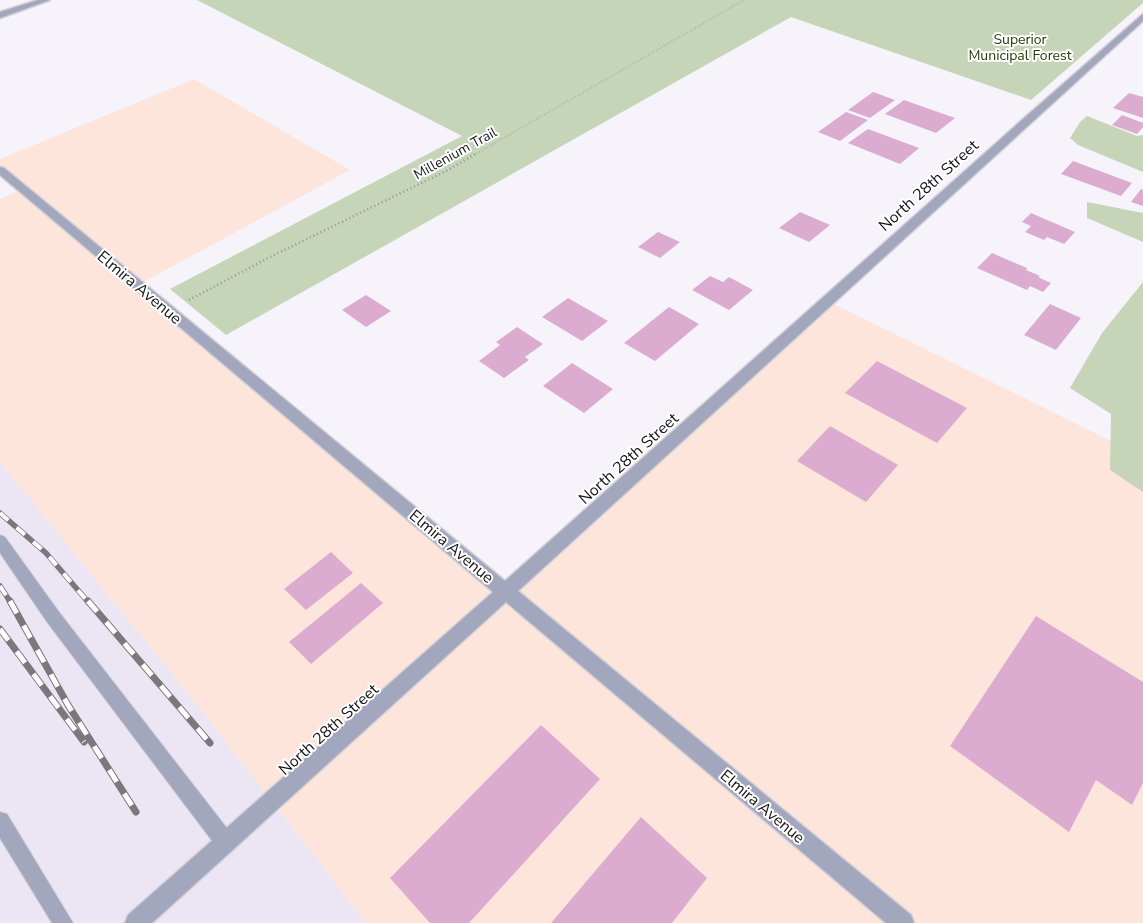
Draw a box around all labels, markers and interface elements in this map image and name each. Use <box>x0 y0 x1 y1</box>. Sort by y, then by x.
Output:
park label: Superior Municipal Forest <box>968 30 1072 65</box>
street label: Millenium Trail <box>410 122 501 184</box>
street label: North 28th Street <box>874 135 984 237</box>
street label: Elmira Avenue <box>92 246 186 330</box>
street label: North 28th Street <box>574 408 684 510</box>
street label: Elmira Avenue <box>404 505 498 589</box>
street label: North 28th Street <box>274 679 384 781</box>
street label: Elmira Avenue <box>715 765 809 849</box>

